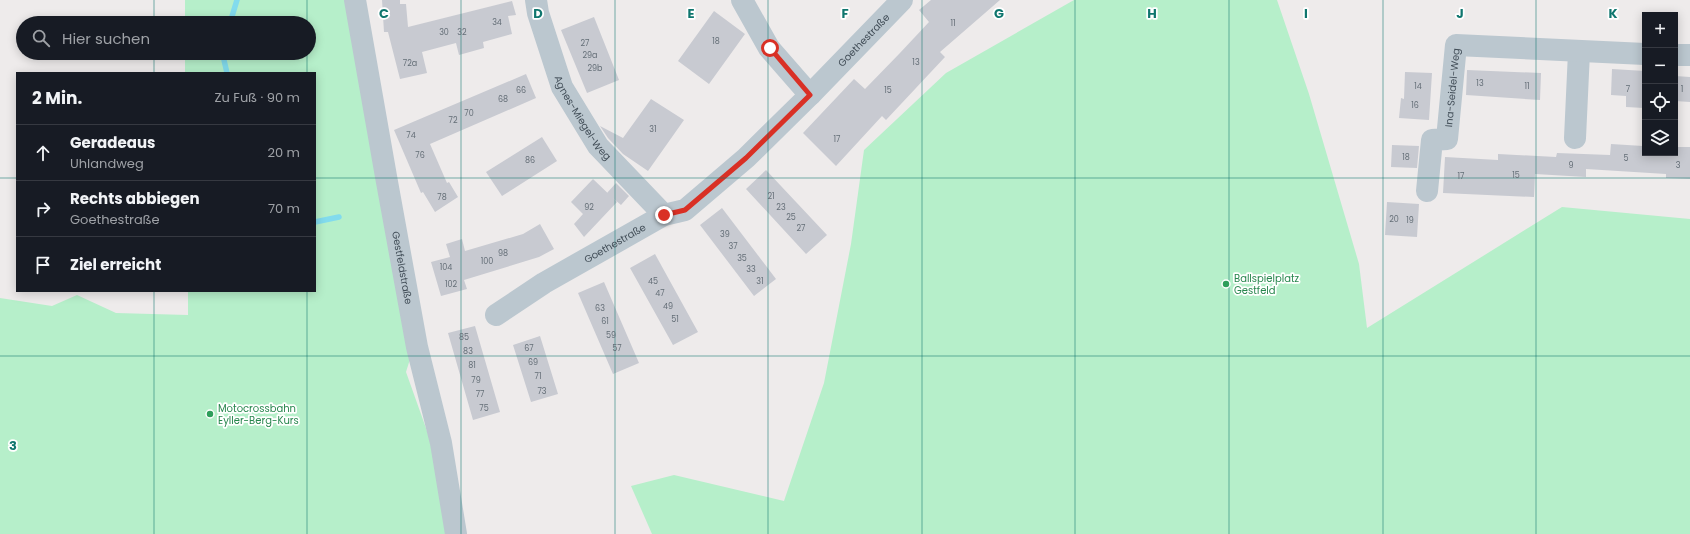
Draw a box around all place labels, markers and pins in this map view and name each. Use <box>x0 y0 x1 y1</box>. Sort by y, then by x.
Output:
place label: Ballspielplatz Gestfeld <box>1234 271 1300 298</box>
marker: Ballspielplatz Gestfeld <box>1221 279 1231 289</box>
place label: Motocrossbahn Eyller-Berg-Kurs <box>218 401 299 428</box>
marker: Motocrossbahn Eyller-Berg-Kurs <box>205 409 215 419</box>

